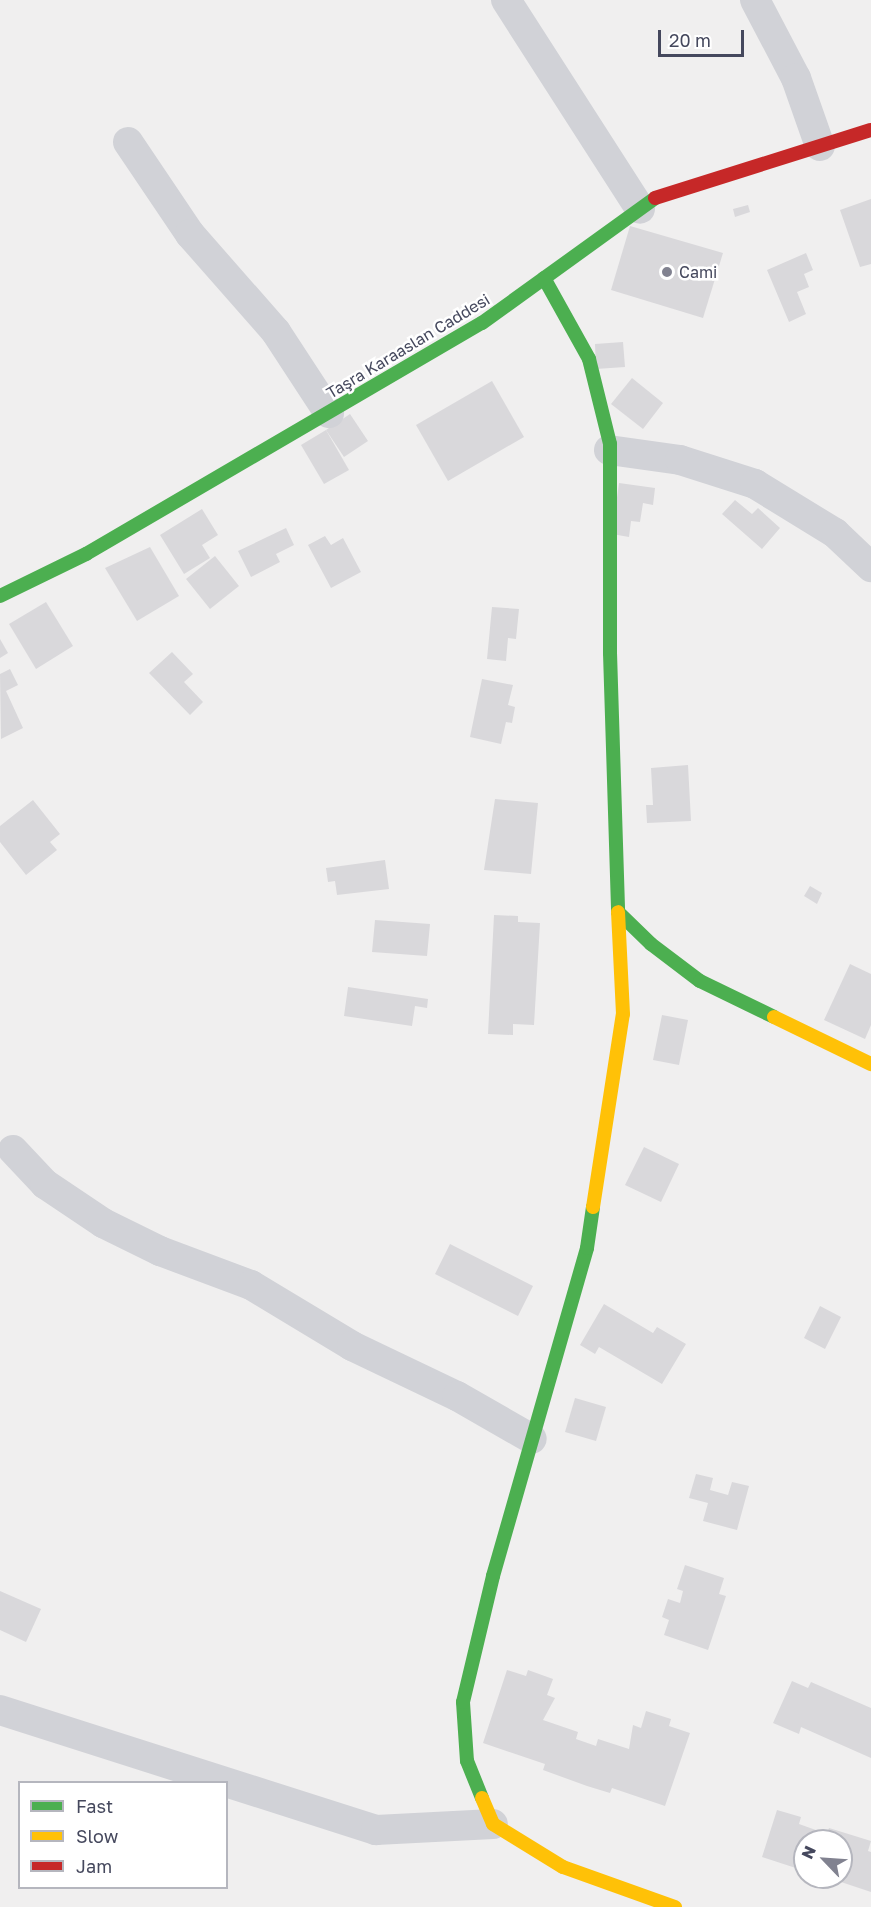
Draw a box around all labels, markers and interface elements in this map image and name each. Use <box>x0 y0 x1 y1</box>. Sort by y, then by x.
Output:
scale bar <box>661 18 746 56</box>
text: 20 m <box>669 29 711 51</box>
place label: Cami <box>679 262 717 282</box>
marker: Cami <box>660 265 674 279</box>
street label: Taşra Karaaslan Caddesi <box>323 290 493 402</box>
legend <box>18 1781 228 1889</box>
text: Fast <box>76 1795 113 1817</box>
text: Slow <box>76 1825 118 1847</box>
north arrow <box>793 1829 853 1889</box>
text: N <box>797 1843 820 1862</box>
text: Jam <box>76 1855 112 1877</box>

